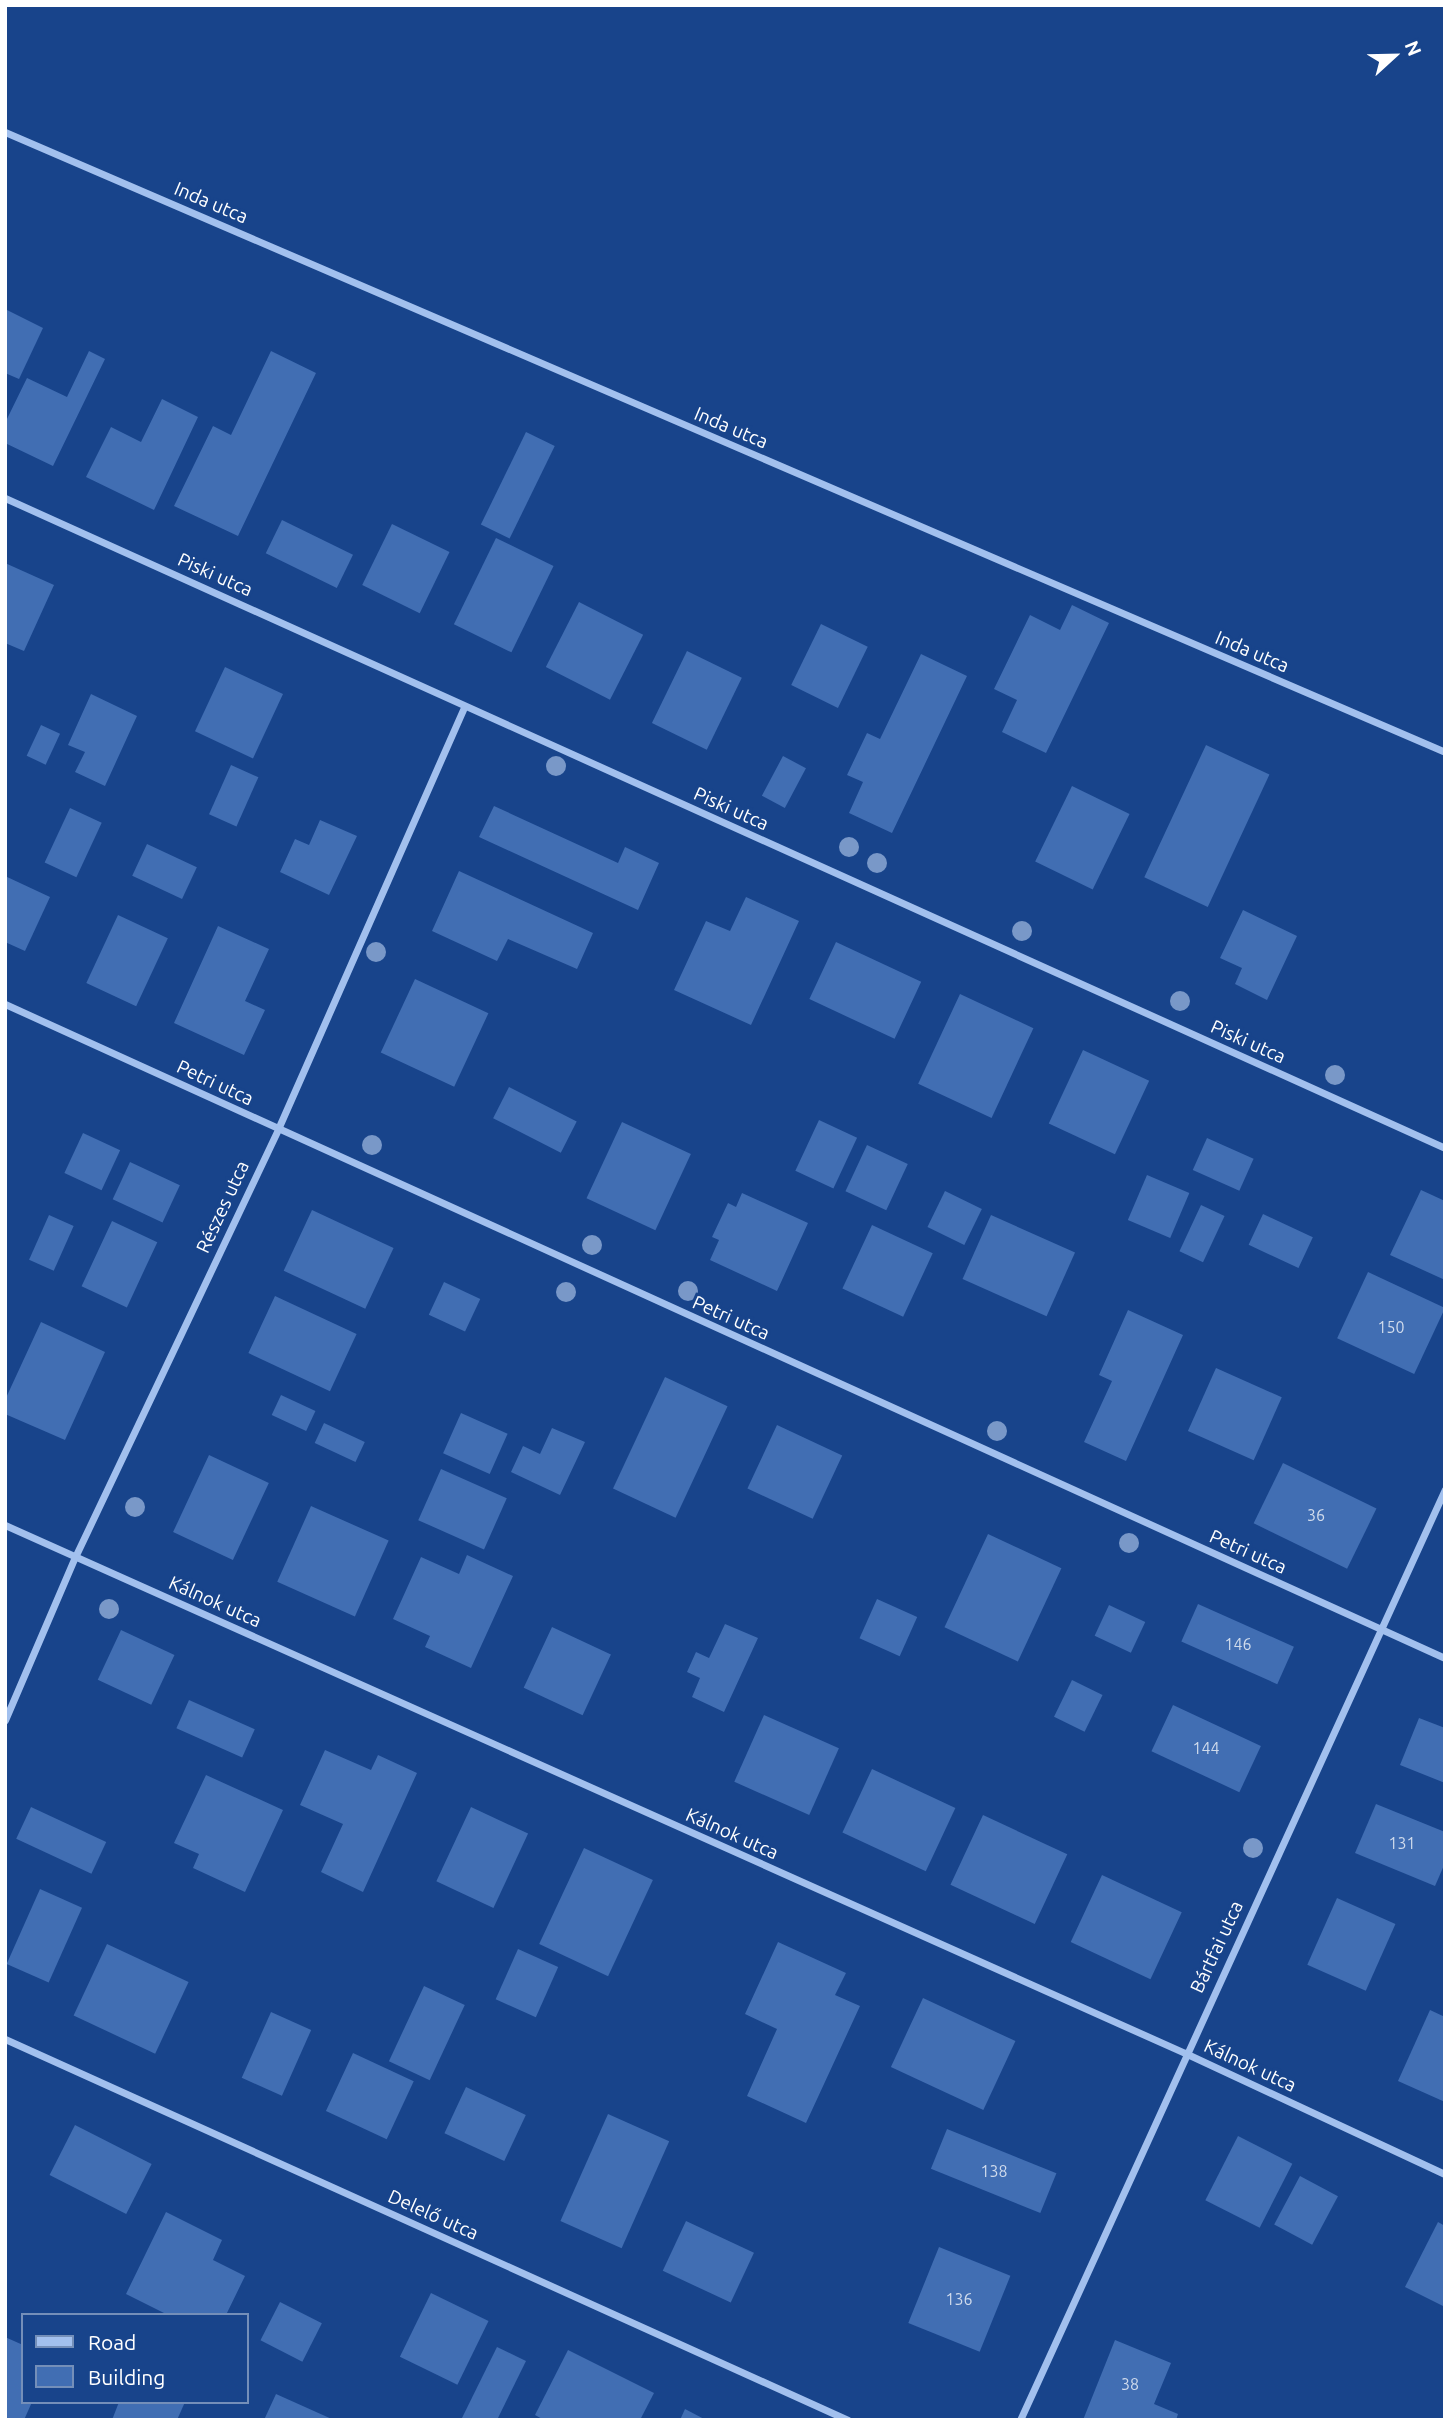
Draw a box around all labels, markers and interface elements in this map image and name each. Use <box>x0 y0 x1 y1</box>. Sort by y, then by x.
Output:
north arrow <box>1359 21 1429 91</box>
text: N <box>1401 37 1426 59</box>
street label: Inda utca <box>171 177 251 229</box>
street label: Inda utca <box>691 402 771 454</box>
street label: Piski utca <box>174 548 256 602</box>
street label: Inda utca <box>1212 626 1292 678</box>
street label: Piski utca <box>690 782 772 836</box>
street label: Piski utca <box>1207 1015 1289 1069</box>
street label: Petri utca <box>173 1055 257 1111</box>
street label: Részes utca <box>192 1157 254 1257</box>
street label: Petri utca <box>689 1291 773 1345</box>
house number: 150 <box>1377 1317 1405 1337</box>
house number: 36 <box>1307 1505 1325 1525</box>
street label: Petri utca <box>1206 1525 1290 1579</box>
street label: Kálnok utca <box>165 1571 265 1633</box>
house number: 146 <box>1224 1634 1252 1654</box>
house number: 144 <box>1192 1738 1220 1758</box>
street label: Kálnok utca <box>682 1803 782 1865</box>
house number: 131 <box>1388 1833 1416 1853</box>
street label: Bártfai utca <box>1186 1897 1248 1997</box>
street label: Kálnok utca <box>1200 2035 1300 2097</box>
house number: 138 <box>980 2161 1008 2181</box>
street label: Delelő utca <box>384 2185 482 2245</box>
house number: 136 <box>945 2289 973 2309</box>
legend <box>21 2313 248 2404</box>
text: Road <box>88 2330 136 2354</box>
text: Building <box>88 2365 165 2389</box>
house number: 38 <box>1121 2374 1139 2394</box>

